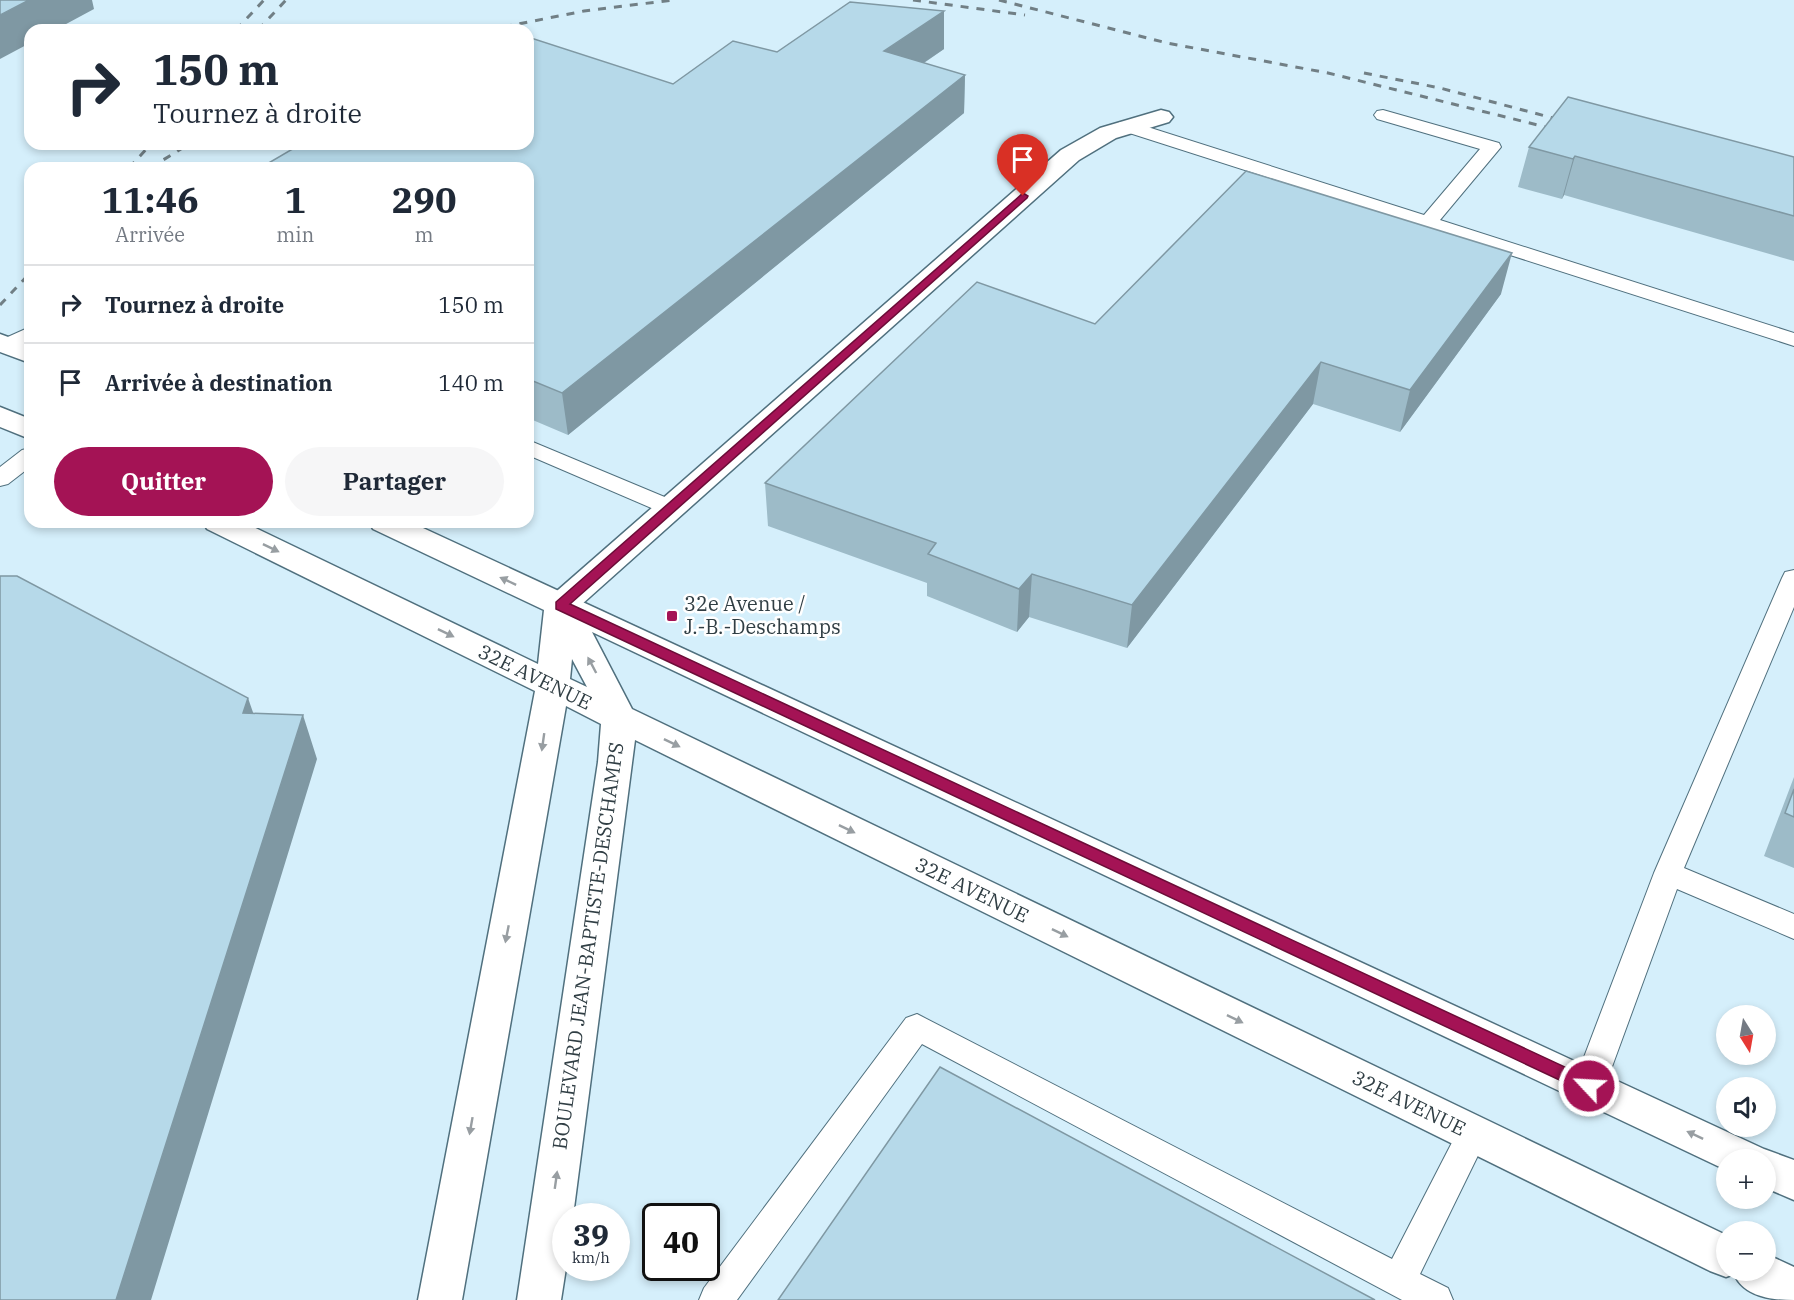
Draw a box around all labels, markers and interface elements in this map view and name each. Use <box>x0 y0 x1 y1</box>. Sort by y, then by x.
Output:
text: 150 m <box>153 42 279 97</box>
icon: right <box>54 48 132 126</box>
text: Tournez à droite <box>153 95 362 130</box>
pin <box>997 134 1048 196</box>
icon: arrive <box>1006 143 1039 176</box>
text: 11:46 <box>101 176 199 223</box>
text: 1 <box>284 176 306 223</box>
text: 290 <box>392 176 457 223</box>
text: Arrivée <box>115 221 185 248</box>
text: min <box>276 221 314 248</box>
text: m <box>415 221 434 248</box>
icon: right <box>54 288 87 321</box>
text: Tournez à droite <box>105 290 284 319</box>
text: 150 m <box>438 290 504 319</box>
icon: arrive <box>54 366 87 399</box>
text: Arrivée à destination <box>105 368 333 397</box>
text: 140 m <box>438 368 504 397</box>
button: Quitter <box>54 447 273 516</box>
button: Partager <box>285 447 504 516</box>
one-way arrow <box>262 543 279 552</box>
one-way arrow <box>499 576 516 585</box>
place label: 32e Avenue / J.-B.-Deschamps <box>684 590 841 640</box>
marker: 32e Avenue / J.-B.-Deschamps <box>665 609 679 623</box>
one-way arrow <box>437 629 454 638</box>
street label: 32E AVENUE <box>474 637 597 716</box>
one-way arrow <box>587 657 597 674</box>
one-way arrow <box>538 733 547 752</box>
one-way arrow <box>663 738 680 748</box>
street label: BOULEVARD JEAN-BAPTISTE-DESCHAMPS <box>546 741 629 1151</box>
one-way arrow <box>838 824 855 833</box>
street label: 32E AVENUE <box>911 850 1034 929</box>
one-way arrow <box>502 925 511 944</box>
one-way arrow <box>1051 928 1068 938</box>
north arrow <box>1716 1005 1776 1065</box>
map controls <box>1716 1005 1776 1281</box>
one-way arrow <box>1226 1014 1243 1023</box>
position arrow <box>1557 1054 1621 1118</box>
street label: 32E AVENUE <box>1348 1063 1471 1142</box>
button: sound <box>1716 1077 1776 1137</box>
one-way arrow <box>466 1116 475 1135</box>
one-way arrow <box>1686 1130 1704 1140</box>
button: + <box>1716 1149 1776 1209</box>
one-way arrow <box>551 1170 560 1189</box>
speed limit sign: 40 <box>642 1203 720 1281</box>
text: 39 <box>573 1215 609 1254</box>
button: − <box>1716 1221 1776 1281</box>
text: km/h <box>572 1248 610 1267</box>

